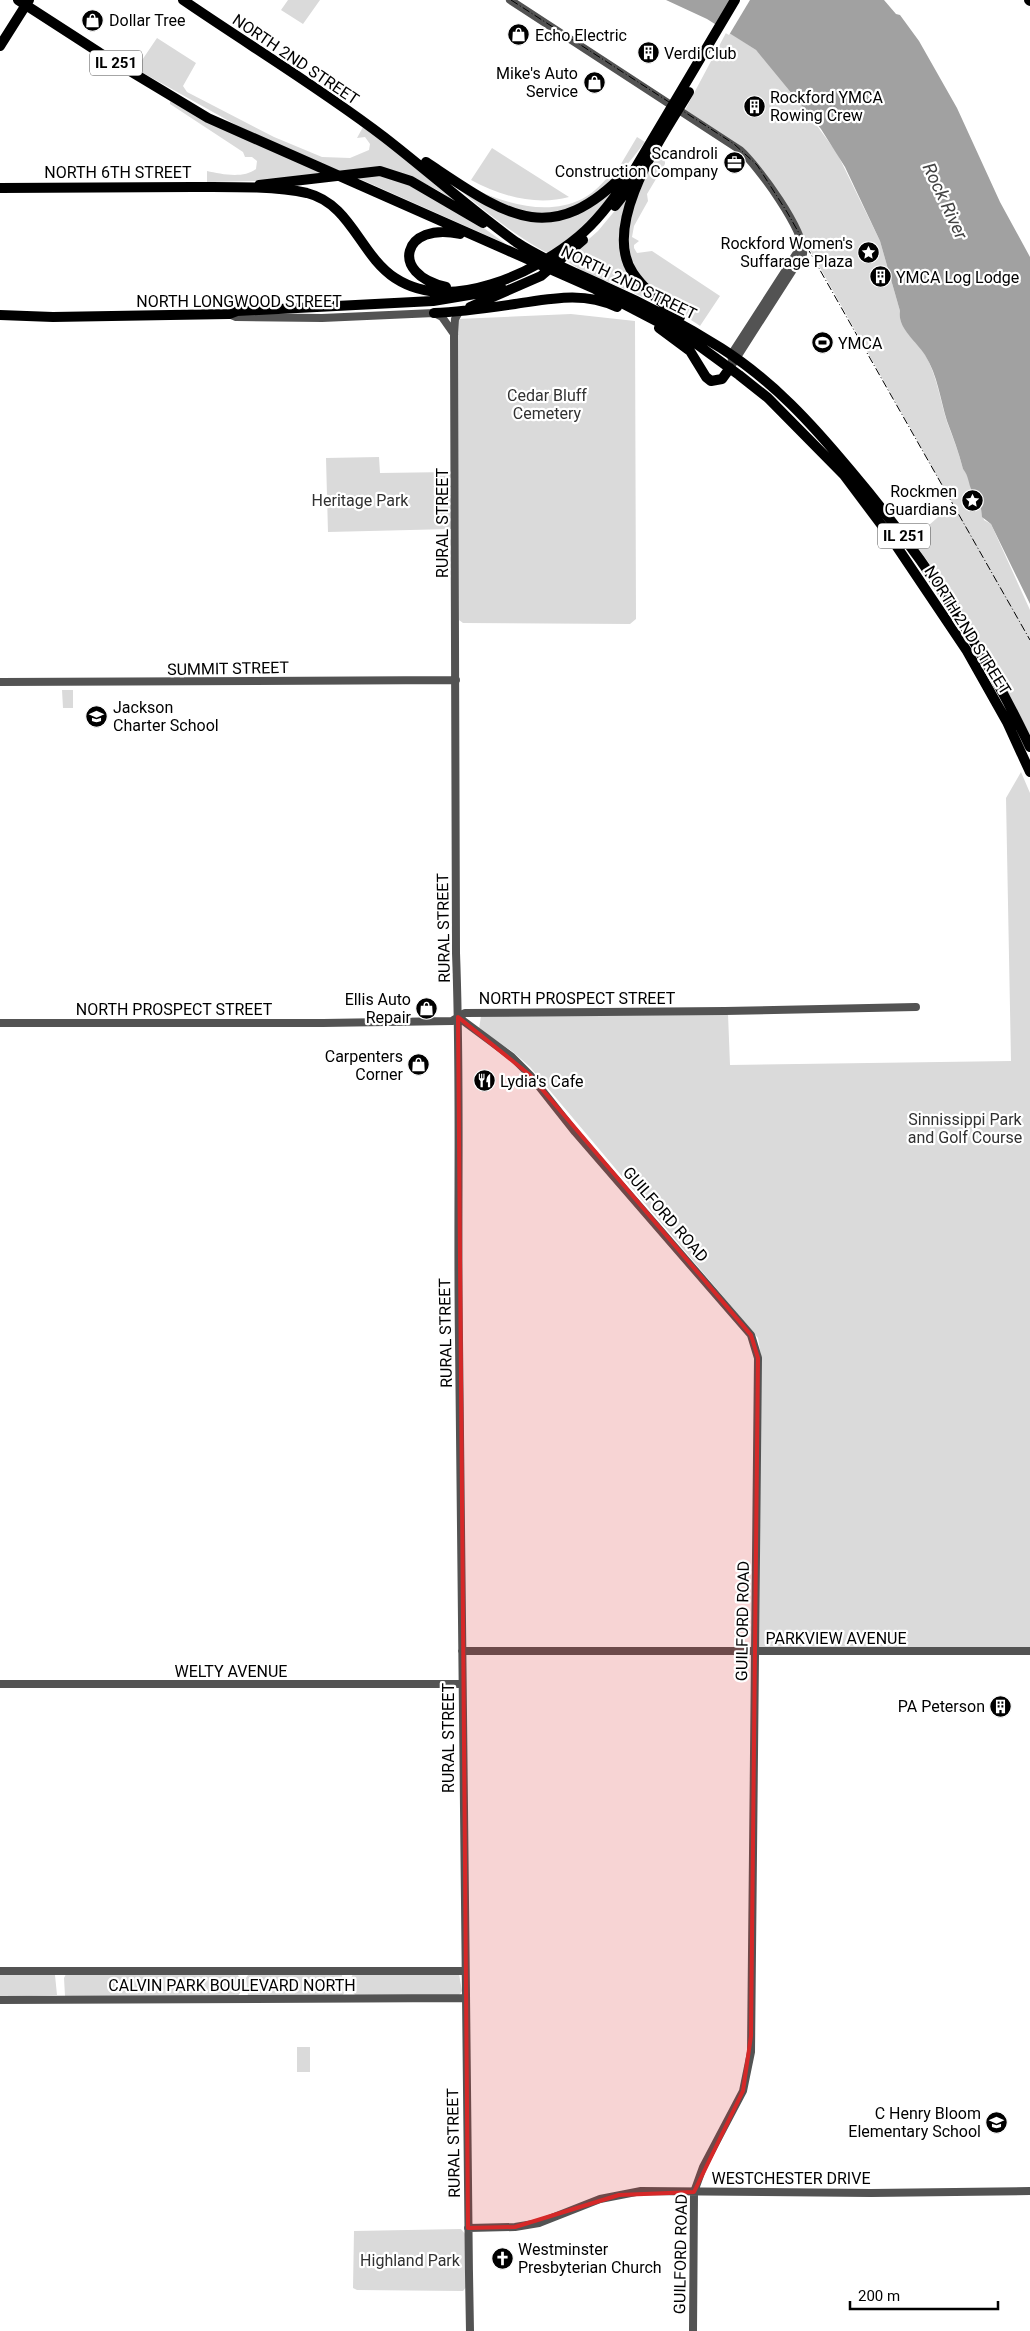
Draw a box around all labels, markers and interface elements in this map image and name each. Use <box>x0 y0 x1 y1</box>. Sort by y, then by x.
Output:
shop icon: Dollar Tree <box>81 8 105 32</box>
street label: NORTH 2ND STREET <box>229 10 363 109</box>
place label: Dollar Tree <box>109 11 185 30</box>
shop icon: Echo Electric <box>507 23 531 47</box>
place label: Echo Electric <box>535 26 627 45</box>
building icon: Verdi Club <box>636 41 660 65</box>
place label: Verdi Club <box>664 44 737 63</box>
road number: IL 251 <box>90 50 142 76</box>
place label: Mike's Auto Service <box>496 64 578 101</box>
shop icon: Mike's Auto Service <box>582 70 606 94</box>
place label: Rockford YMCA Rowing Crew <box>770 88 883 125</box>
building icon: Rockford YMCA Rowing Crew <box>742 94 766 118</box>
place label: Scandroli Construction Company <box>555 144 718 181</box>
office icon: Scandroli Construction Company <box>722 150 746 174</box>
water label: Rock River <box>919 159 973 243</box>
street label: NORTH 6TH STREET <box>44 163 192 182</box>
place label: Rockford Women's Suffarage Plaza <box>721 234 853 271</box>
place icon: Rockford Women's Suffarage Plaza <box>857 240 881 264</box>
street label: NORTH 2ND STREET <box>558 241 700 324</box>
building icon: YMCA Log Lodge <box>868 265 892 289</box>
place label: YMCA Log Lodge <box>896 268 1019 287</box>
street label: NORTH LONGWOOD STREET <box>136 292 342 311</box>
sports icon: YMCA <box>810 331 834 355</box>
place label: YMCA <box>838 334 883 353</box>
park label: Cedar Bluff Cemetery <box>507 386 587 423</box>
street label: RURAL STREET <box>433 468 452 578</box>
place label: Rockmen Guardians <box>885 482 957 519</box>
place icon: Rockmen Guardians <box>961 488 985 512</box>
park label: Heritage Park <box>312 491 409 510</box>
road number: IL 251 <box>878 524 930 548</box>
street label: NORTH 2ND STREET <box>920 562 1015 699</box>
street label: SUMMIT STREET <box>167 658 290 679</box>
place label: Jackson Charter School <box>113 698 219 735</box>
school or university icon: Jackson Charter School <box>85 704 109 728</box>
street label: RURAL STREET <box>433 872 454 983</box>
street label: NORTH PROSPECT STREET <box>479 989 676 1008</box>
place label: Ellis Auto Repair <box>345 990 412 1027</box>
shop icon: Ellis Auto Repair <box>415 996 439 1020</box>
street label: NORTH PROSPECT STREET <box>76 1000 273 1019</box>
place label: Carpenters Corner <box>325 1047 404 1084</box>
shop icon: Carpenters Corner <box>407 1053 431 1077</box>
restaurant icon: Lydia's Cafe <box>472 1069 496 1093</box>
place label: Lydia's Cafe <box>500 1072 584 1091</box>
park label: Sinnissippi Park and Golf Course <box>908 1110 1023 1147</box>
street label: GUILFORD ROAD <box>619 1163 712 1266</box>
street label: RURAL STREET <box>435 1277 456 1388</box>
street label: GUILFORD ROAD <box>732 1561 753 1681</box>
street label: PARKVIEW AVENUE <box>765 1629 907 1648</box>
street label: WELTY AVENUE <box>175 1662 287 1681</box>
street label: RURAL STREET <box>439 1683 458 1793</box>
building icon: PA Peterson <box>989 1694 1013 1718</box>
place label: PA Peterson <box>898 1697 985 1716</box>
street label: CALVIN PARK BOULEVARD NORTH <box>108 1976 356 1995</box>
street label: RURAL STREET <box>443 2087 464 2198</box>
place label: C Henry Bloom Elementary School <box>848 2104 981 2141</box>
school or university icon: C Henry Bloom Elementary School <box>985 2110 1009 2134</box>
street label: WESTCHESTER DRIVE <box>712 2169 871 2188</box>
street label: GUILFORD ROAD <box>670 2194 691 2314</box>
place label: Westminster Presbyterian Church <box>518 2240 662 2277</box>
church icon: Westminster Presbyterian Church <box>490 2246 514 2270</box>
park label: Highland Park <box>360 2251 461 2270</box>
scale bar <box>850 2278 998 2310</box>
text: 200 m <box>858 2287 900 2305</box>

